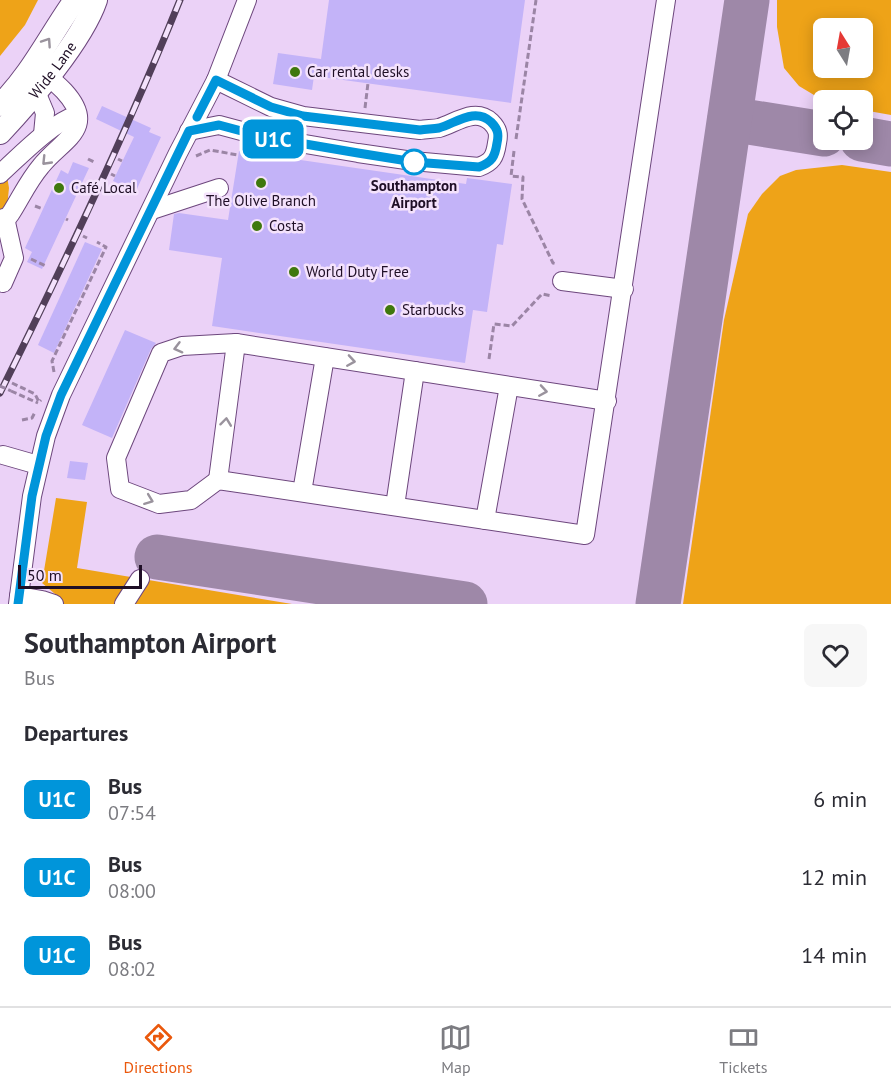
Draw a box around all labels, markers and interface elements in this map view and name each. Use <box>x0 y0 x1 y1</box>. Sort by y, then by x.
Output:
north arrow <box>813 18 873 78</box>
map controls <box>813 18 873 150</box>
street label: Wide Lane <box>25 38 80 103</box>
one-way arrow <box>40 38 51 49</box>
place label: Car rental desks <box>307 62 409 81</box>
marker: Car rental desks <box>288 65 302 79</box>
button: locate <box>813 90 873 150</box>
line badge: U1C <box>238 120 308 158</box>
text: U1C <box>255 126 291 153</box>
marker: Southampton Airport <box>401 149 427 175</box>
one-way arrow <box>42 154 53 164</box>
marker: The Olive Branch <box>254 176 268 190</box>
place label: Southampton Airport <box>371 176 457 212</box>
place label: Café Local <box>71 178 137 197</box>
marker: Café Local <box>52 181 66 195</box>
place label: The Olive Branch <box>206 191 316 210</box>
place label: Costa <box>269 216 304 235</box>
marker: Costa <box>250 219 264 233</box>
place label: World Duty Free <box>306 262 409 281</box>
marker: World Duty Free <box>287 265 301 279</box>
place label: Starbucks <box>402 300 464 319</box>
marker: Starbucks <box>383 303 397 317</box>
one-way arrow <box>173 341 184 353</box>
one-way arrow <box>346 355 355 367</box>
one-way arrow <box>539 385 548 397</box>
one-way arrow <box>219 417 232 427</box>
one-way arrow <box>144 493 154 506</box>
scale bar <box>18 562 142 590</box>
text: 50 m <box>27 565 62 585</box>
text: Southampton Airport <box>24 624 276 661</box>
button: heart <box>804 624 867 687</box>
text: Bus <box>24 665 55 691</box>
text: Departures <box>24 719 128 747</box>
text: Bus <box>108 772 142 800</box>
text: 6 min <box>813 785 867 813</box>
text: U1C <box>39 786 75 813</box>
text: 07:54 <box>108 800 156 826</box>
text: Bus <box>108 850 142 878</box>
text: 12 min <box>801 863 867 891</box>
text: U1C <box>39 864 75 891</box>
text: 08:00 <box>108 878 156 904</box>
text: Bus <box>108 928 142 956</box>
text: 14 min <box>801 941 867 969</box>
text: U1C <box>39 942 75 969</box>
text: 08:02 <box>108 956 156 982</box>
tab: Directions <box>123 1021 193 1077</box>
tab: Map <box>439 1021 472 1077</box>
tab: Tickets <box>719 1021 768 1077</box>

